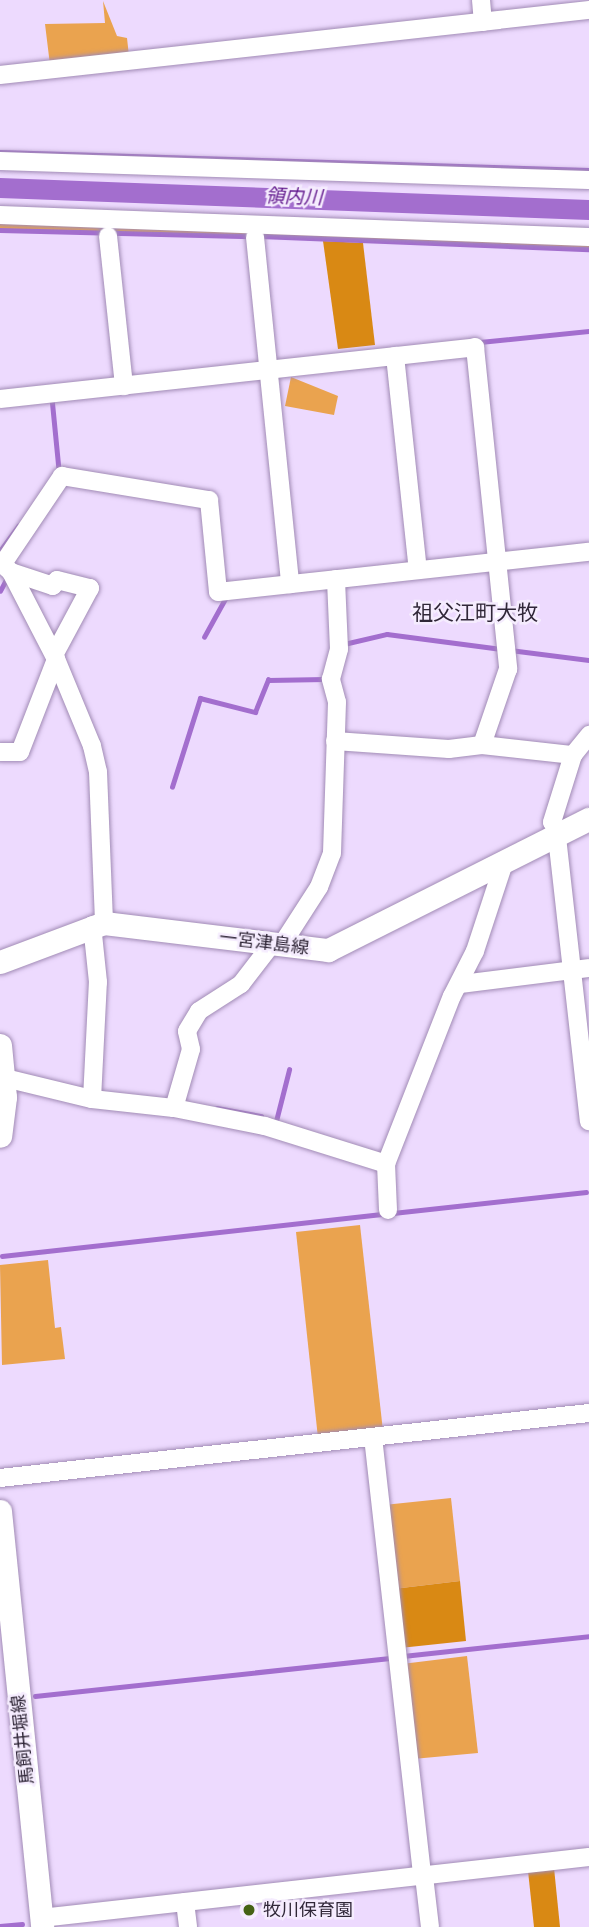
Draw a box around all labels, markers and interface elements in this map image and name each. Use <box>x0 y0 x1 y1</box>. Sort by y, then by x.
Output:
water label: 領内川 <box>265 186 323 210</box>
district label: 祖父江町大牧 <box>412 600 538 626</box>
street label: 一宮津島線 <box>218 927 310 959</box>
street label: 馬飼井堀線 <box>8 1694 38 1786</box>
place label: 牧川保育園 <box>263 1899 353 1921</box>
marker: 牧川保育園 <box>241 1902 257 1918</box>

